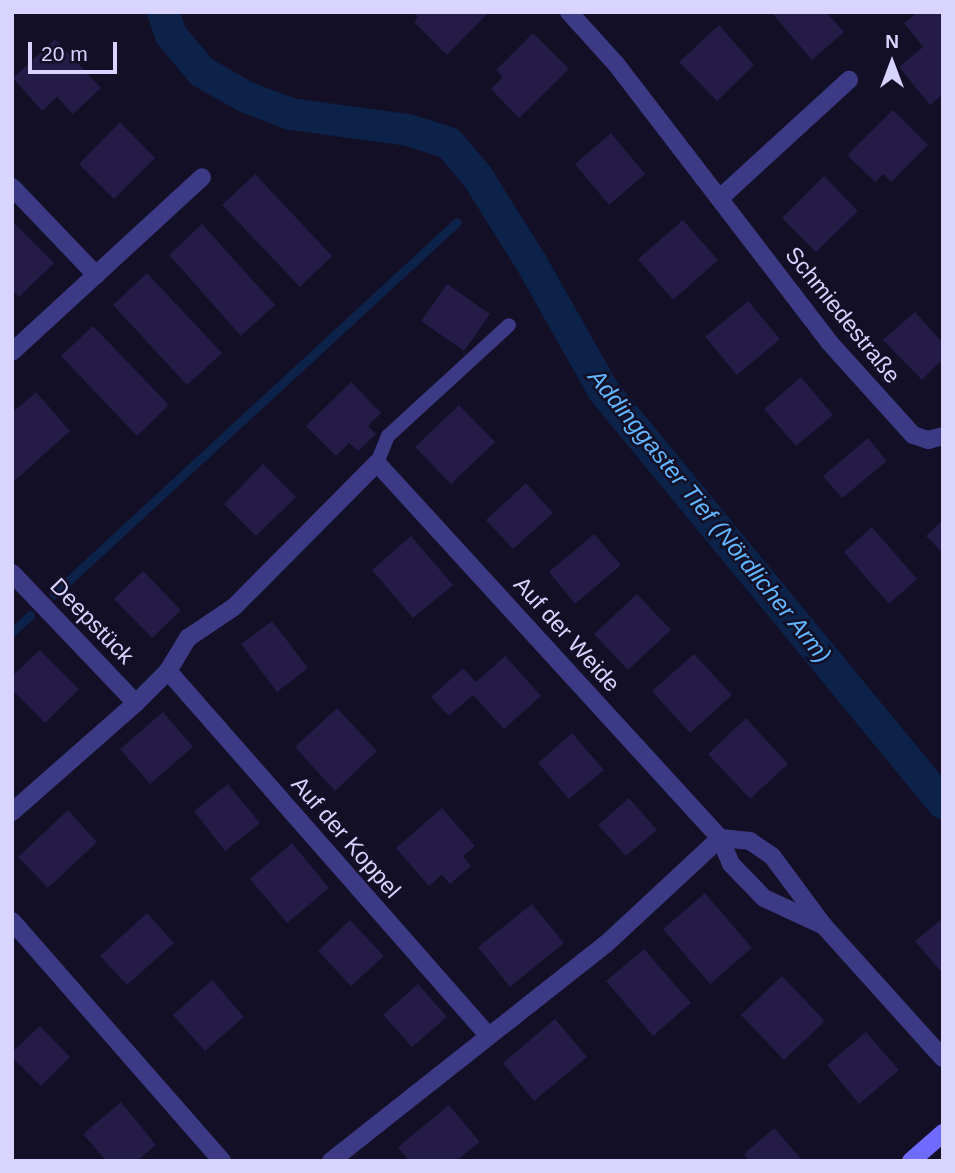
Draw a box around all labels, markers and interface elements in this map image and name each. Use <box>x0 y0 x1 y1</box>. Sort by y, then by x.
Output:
scale bar <box>32 28 121 72</box>
north arrow <box>857 28 927 98</box>
text: N <box>885 31 899 52</box>
text: 20 m <box>41 42 88 65</box>
street label: Schmiedestraße <box>780 241 906 389</box>
water label: Addinggaster Tief (Nördlicher Arm) <box>582 363 838 669</box>
street label: Auf der Weide <box>508 571 626 697</box>
street label: Deepstück <box>44 572 140 670</box>
street label: Auf der Koppel <box>286 771 406 903</box>

